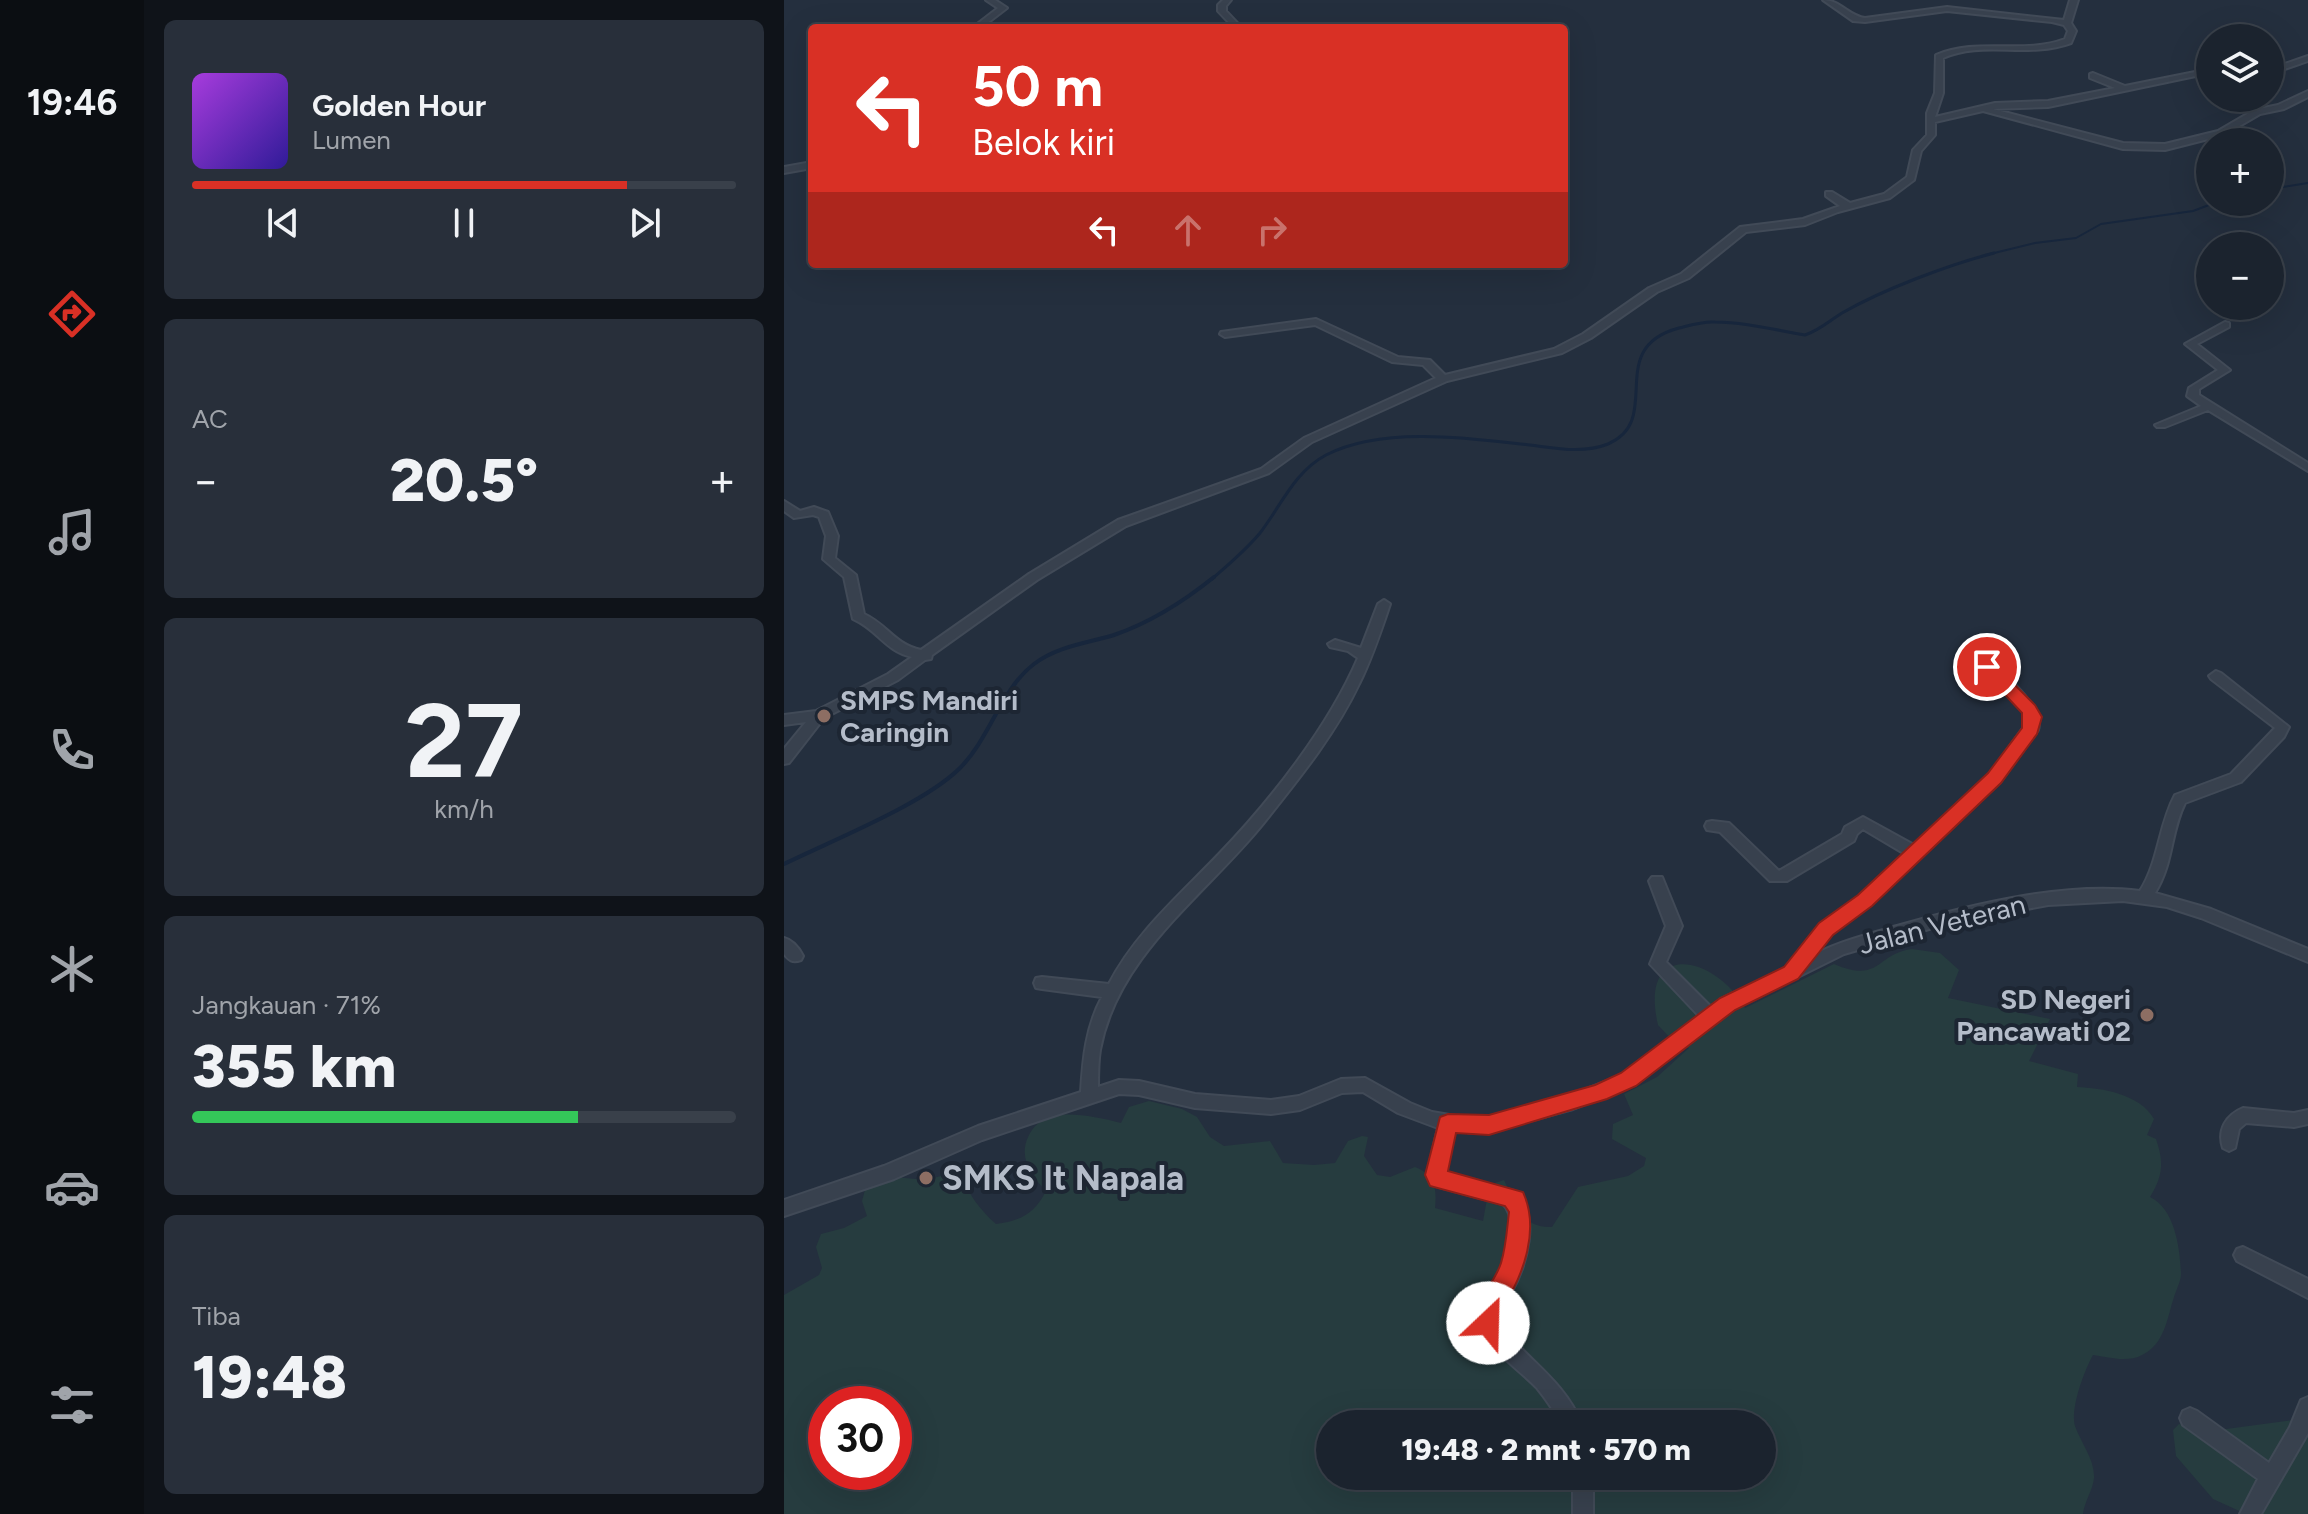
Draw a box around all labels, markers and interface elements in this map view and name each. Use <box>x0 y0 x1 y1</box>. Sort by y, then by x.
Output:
map controls <box>2196 24 2284 320</box>
button: layers <box>2196 24 2284 112</box>
text: 50 m <box>972 53 1103 120</box>
icon: left <box>840 56 944 160</box>
text: 19:46 <box>27 81 117 124</box>
text: Golden Hour <box>312 87 486 124</box>
text: Belok kiri <box>972 121 1115 164</box>
text: Lumen <box>312 124 391 156</box>
button: + <box>2196 128 2284 216</box>
icon: previous <box>261 201 305 245</box>
icon: pause <box>442 201 486 245</box>
icon: next <box>623 201 667 245</box>
icon: left <box>1082 208 1126 252</box>
icon: ahead <box>1166 208 1210 252</box>
icon: right <box>1250 208 1294 252</box>
button: − <box>2196 232 2284 320</box>
icon: directions <box>44 286 100 342</box>
text: AC <box>192 403 228 435</box>
text: 20.5° <box>390 444 538 516</box>
text: − <box>192 454 219 507</box>
text: + <box>709 454 736 507</box>
icon: music <box>44 504 100 560</box>
pin <box>1953 633 2021 701</box>
icon: arrive <box>1965 645 2009 689</box>
text: 27 <box>405 678 523 803</box>
place label: SMPS Mandiri Caringin <box>840 683 1018 749</box>
marker: SMPS Mandiri Caringin <box>815 707 833 725</box>
icon: phone <box>44 722 100 778</box>
text: km/h <box>434 793 494 825</box>
street label: Jalan Veteran <box>1855 887 2029 961</box>
icon: climate <box>44 941 100 997</box>
place label: SD Negeri Pancawati 02 <box>1956 982 2131 1048</box>
text: Jangkauan · 71% <box>192 989 381 1021</box>
marker: SD Negeri Pancawati 02 <box>2138 1006 2156 1024</box>
text: 355 km <box>192 1030 396 1102</box>
place label: SMKS It Napala <box>942 1158 1184 1199</box>
icon: car <box>44 1159 100 1215</box>
marker: SMKS It Napala <box>917 1169 935 1187</box>
position arrow <box>1446 1281 1530 1365</box>
text: Tiba <box>192 1300 241 1332</box>
text: 19:48 <box>192 1341 347 1413</box>
icon: filters <box>44 1377 100 1433</box>
speed limit sign: 30 <box>808 1386 912 1490</box>
text: 19:48 · 2 mnt · 570 m <box>1401 1431 1691 1468</box>

